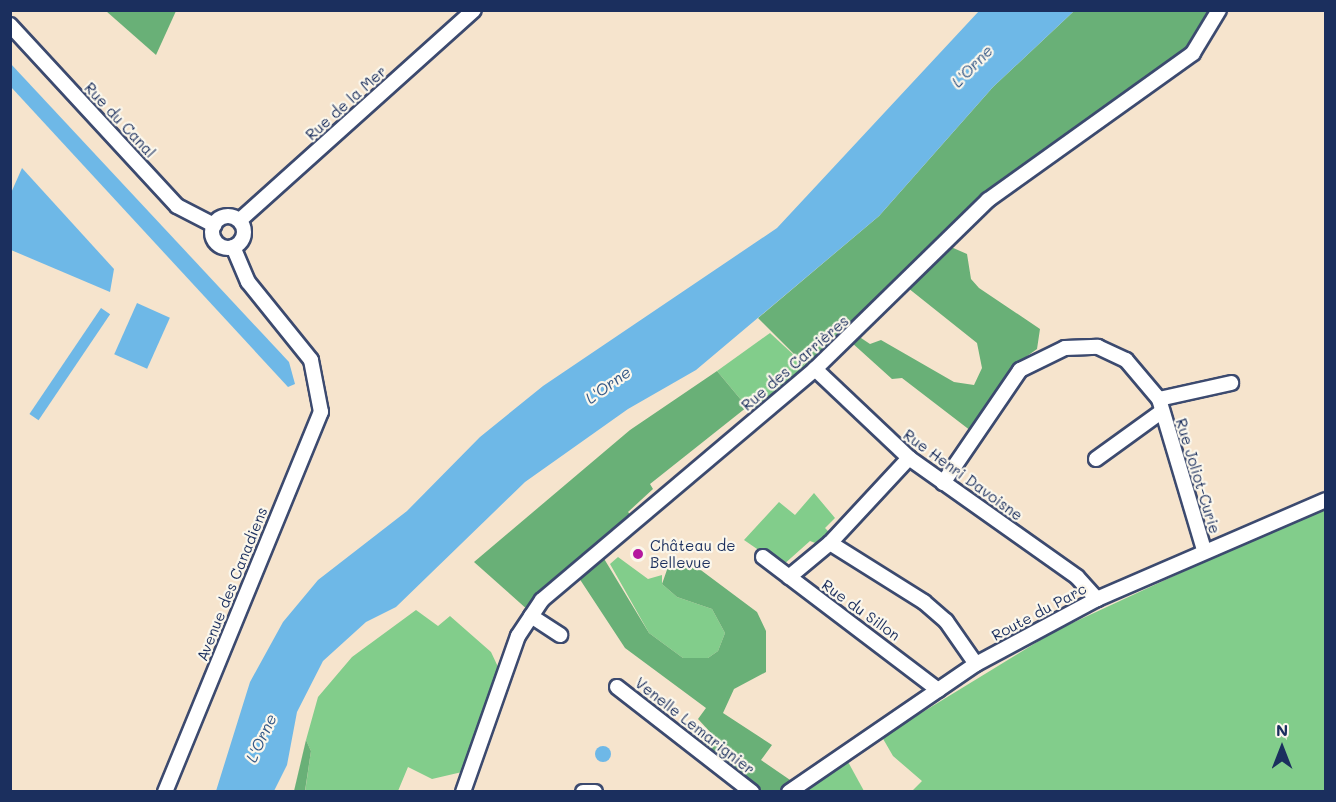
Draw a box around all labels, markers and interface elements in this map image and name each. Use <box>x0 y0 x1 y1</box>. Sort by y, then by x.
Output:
water label: L'Orne <box>947 41 997 91</box>
street label: Rue de la Mer <box>302 62 390 144</box>
street label: Rue du Canal <box>81 79 159 161</box>
street label: Rue des Carrières <box>738 312 852 414</box>
water label: L'Orne <box>582 362 634 408</box>
street label: Rue Joliot-Curie <box>1172 416 1224 536</box>
street label: Rue Henri Davoisne <box>900 426 1026 524</box>
street label: Avenue des Canadiens <box>193 504 271 664</box>
place label: Château de Bellevue <box>650 536 736 571</box>
marker: Château de Bellevue <box>631 547 645 561</box>
street label: Rue du Sillon <box>818 576 904 644</box>
street label: Route du Parc <box>989 579 1089 645</box>
street label: Venelle Lemarignier <box>631 674 759 778</box>
water label: L'Orne <box>241 711 281 765</box>
north arrow <box>1252 718 1312 778</box>
text: N <box>1276 719 1288 740</box>

